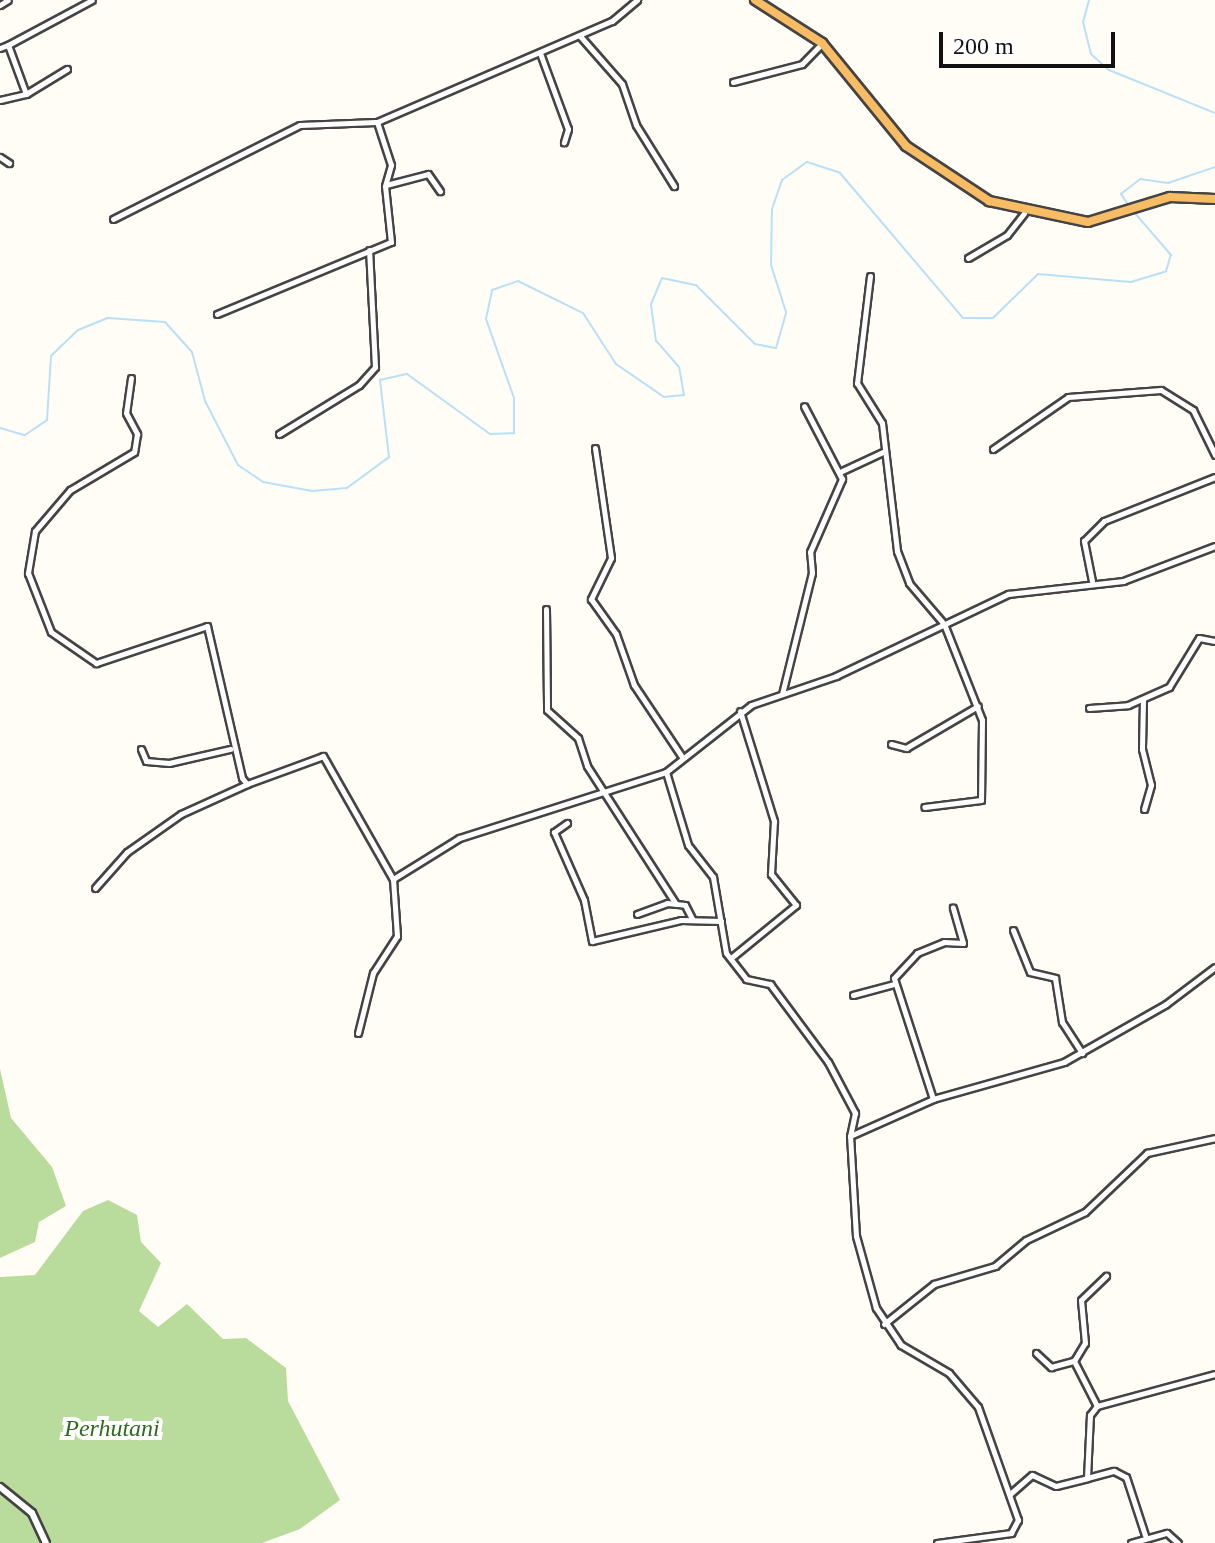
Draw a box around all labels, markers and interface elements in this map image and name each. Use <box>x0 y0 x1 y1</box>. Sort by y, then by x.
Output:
scale bar <box>943 16 1119 66</box>
text: 200 m <box>953 33 1014 59</box>
park label: Perhutani <box>64 1415 160 1443</box>

